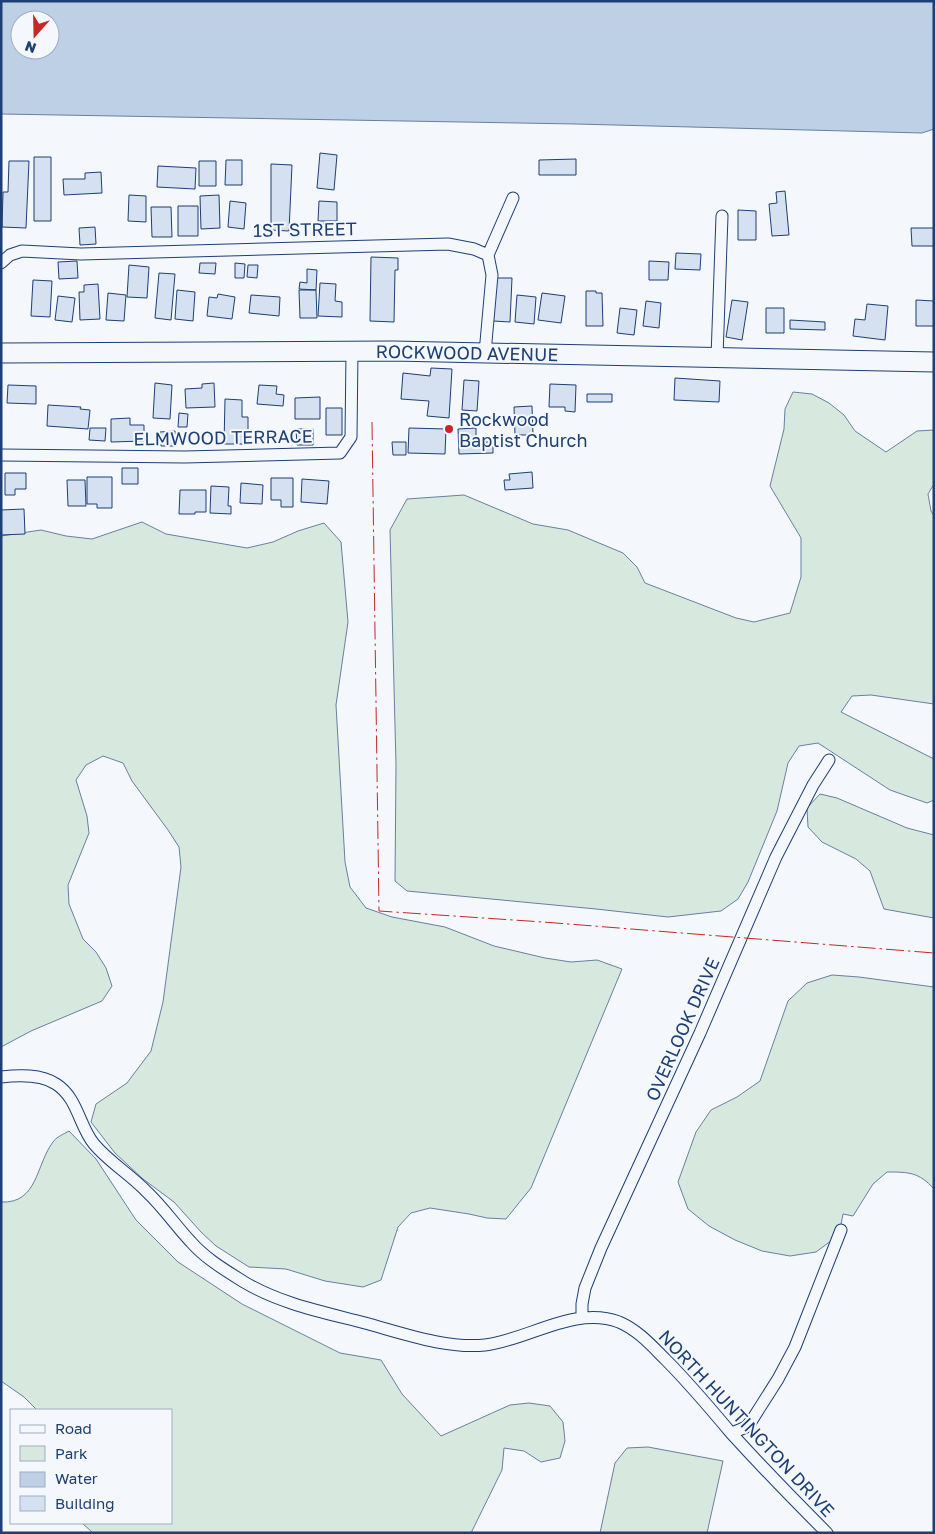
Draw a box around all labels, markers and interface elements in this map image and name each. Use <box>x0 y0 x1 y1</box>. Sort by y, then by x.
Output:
north arrow <box>10 10 60 60</box>
text: N <box>22 38 38 57</box>
street label: 1ST STREET <box>253 217 357 241</box>
street label: ROCKWOOD AVENUE <box>376 340 558 365</box>
place label: Rockwood Baptist Church <box>459 408 587 451</box>
marker: Rockwood Baptist Church <box>443 423 455 435</box>
street label: ELMWOOD TERRACE <box>133 424 313 450</box>
street label: OVERLOOK DRIVE <box>640 954 724 1104</box>
street label: NORTH HUNTINGTON DRIVE <box>655 1325 839 1521</box>
legend <box>10 1409 172 1524</box>
text: Road <box>55 1419 92 1437</box>
text: Park <box>55 1444 88 1462</box>
text: Water <box>55 1469 98 1487</box>
text: Building <box>55 1494 115 1512</box>

